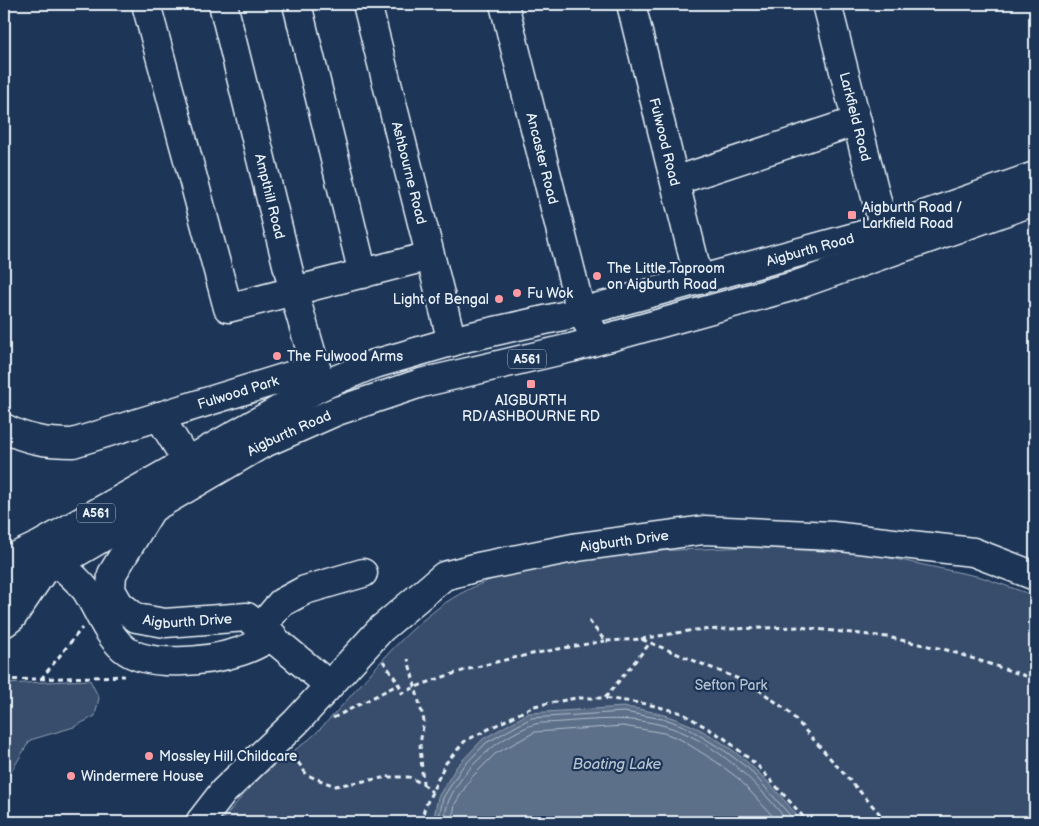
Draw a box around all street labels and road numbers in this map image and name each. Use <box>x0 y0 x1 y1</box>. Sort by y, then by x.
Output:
street label: Larkfield Road <box>836 70 875 163</box>
street label: Fulwood Road <box>646 96 684 188</box>
street label: Ancaster Road <box>523 111 562 206</box>
street label: Ashbourne Road <box>388 120 431 226</box>
street label: Ampthill Road <box>252 152 289 241</box>
street label: Aigburth Road <box>764 229 856 269</box>
road number: A561 <box>508 349 546 368</box>
street label: Fulwood Park <box>195 371 281 413</box>
street label: Aigburth Road <box>244 406 333 459</box>
road number: A561 <box>77 503 115 522</box>
street label: Aigburth Drive <box>579 526 670 555</box>
street label: Aigburth Drive <box>142 610 233 632</box>

